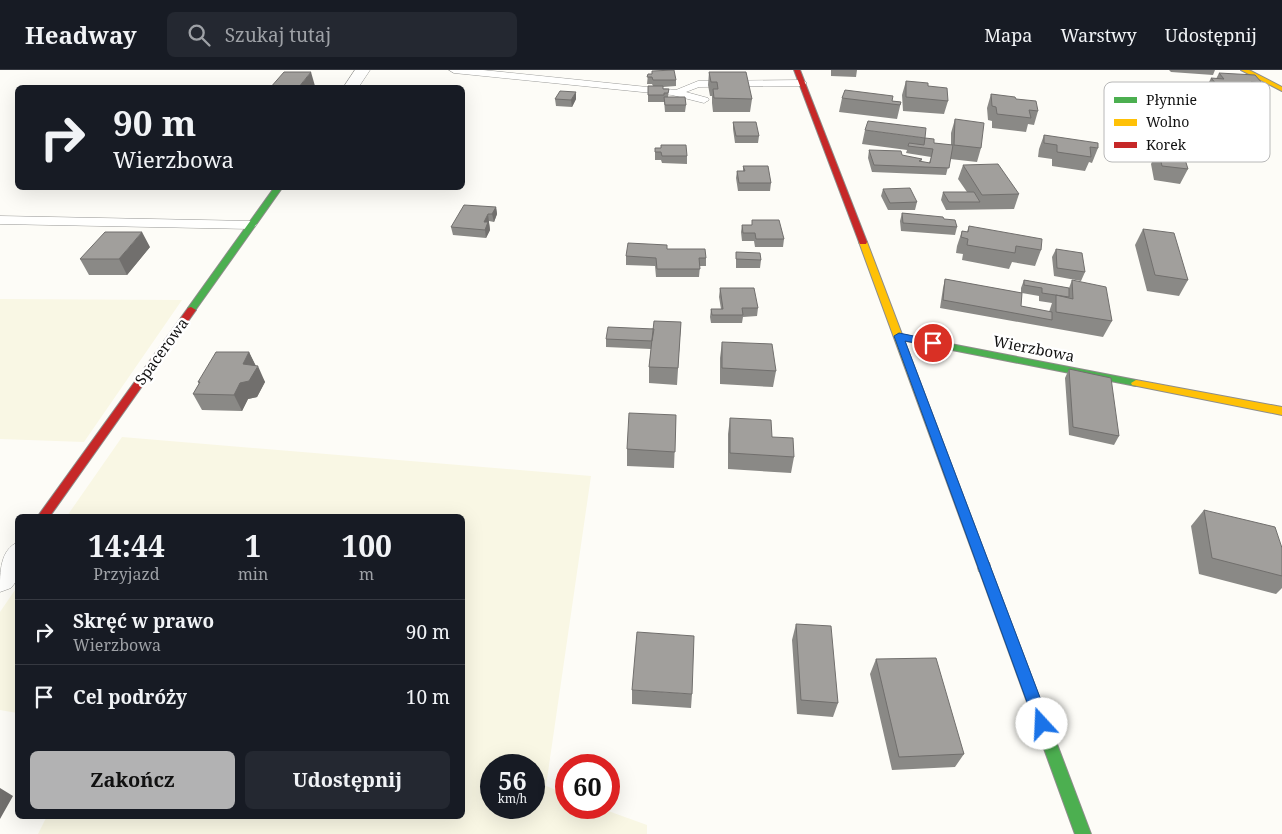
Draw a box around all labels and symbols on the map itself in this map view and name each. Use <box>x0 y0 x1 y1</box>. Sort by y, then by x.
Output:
legend <box>1104 82 1270 162</box>
text: Płynnie <box>1146 90 1197 109</box>
text: Wolno <box>1146 112 1189 131</box>
text: Korek <box>1146 135 1187 154</box>
street label: Spacerowa <box>130 313 192 389</box>
pin <box>912 322 954 364</box>
street label: Wierzbowa <box>992 330 1076 366</box>
position arrow <box>1015 697 1067 749</box>
speed limit sign: 60 <box>555 754 620 819</box>

